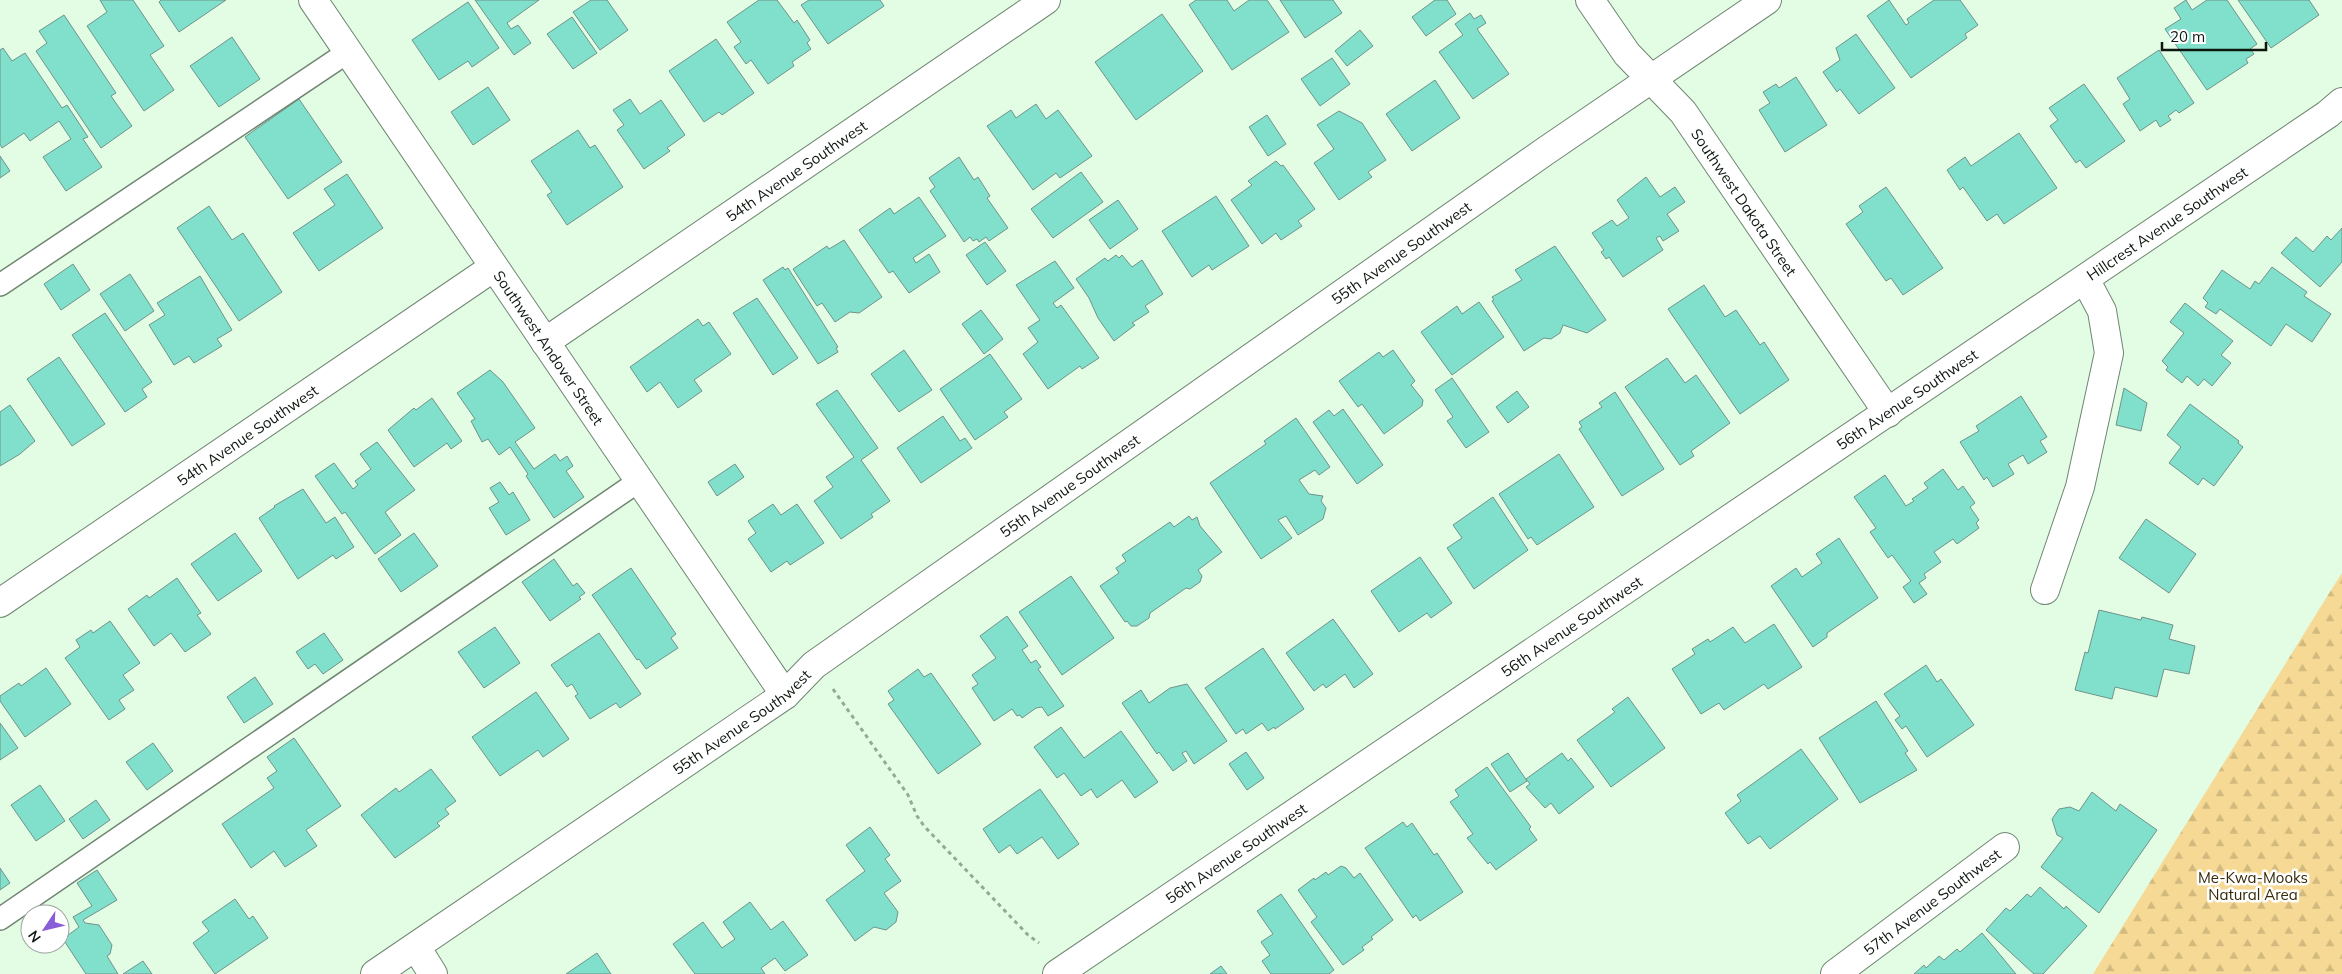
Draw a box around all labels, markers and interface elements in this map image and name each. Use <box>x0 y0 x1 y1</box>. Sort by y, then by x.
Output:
scale bar <box>2162 20 2266 52</box>
text: 20 m <box>2170 27 2205 46</box>
street label: 54th Avenue Southwest <box>722 116 870 225</box>
street label: Southwest Dakota Street <box>1687 125 1801 279</box>
street label: Hillcrest Avenue Southwest <box>2083 162 2251 284</box>
street label: 55th Avenue Southwest <box>1327 197 1475 308</box>
street label: Southwest Andover Street <box>490 267 608 428</box>
street label: 56th Avenue Southwest <box>1832 344 1981 454</box>
street label: 54th Avenue Southwest <box>173 380 321 490</box>
street label: 55th Avenue Southwest <box>996 430 1143 541</box>
street label: 56th Avenue Southwest <box>1497 571 1646 681</box>
street label: 55th Avenue Southwest <box>669 665 814 778</box>
street label: 56th Avenue Southwest <box>1162 798 1310 907</box>
street label: 57th Avenue Southwest <box>1860 844 2004 959</box>
park label: Me-Kwa-Mooks Natural Area <box>2198 868 2308 904</box>
north arrow <box>20 904 70 954</box>
text: N <box>24 927 45 946</box>

